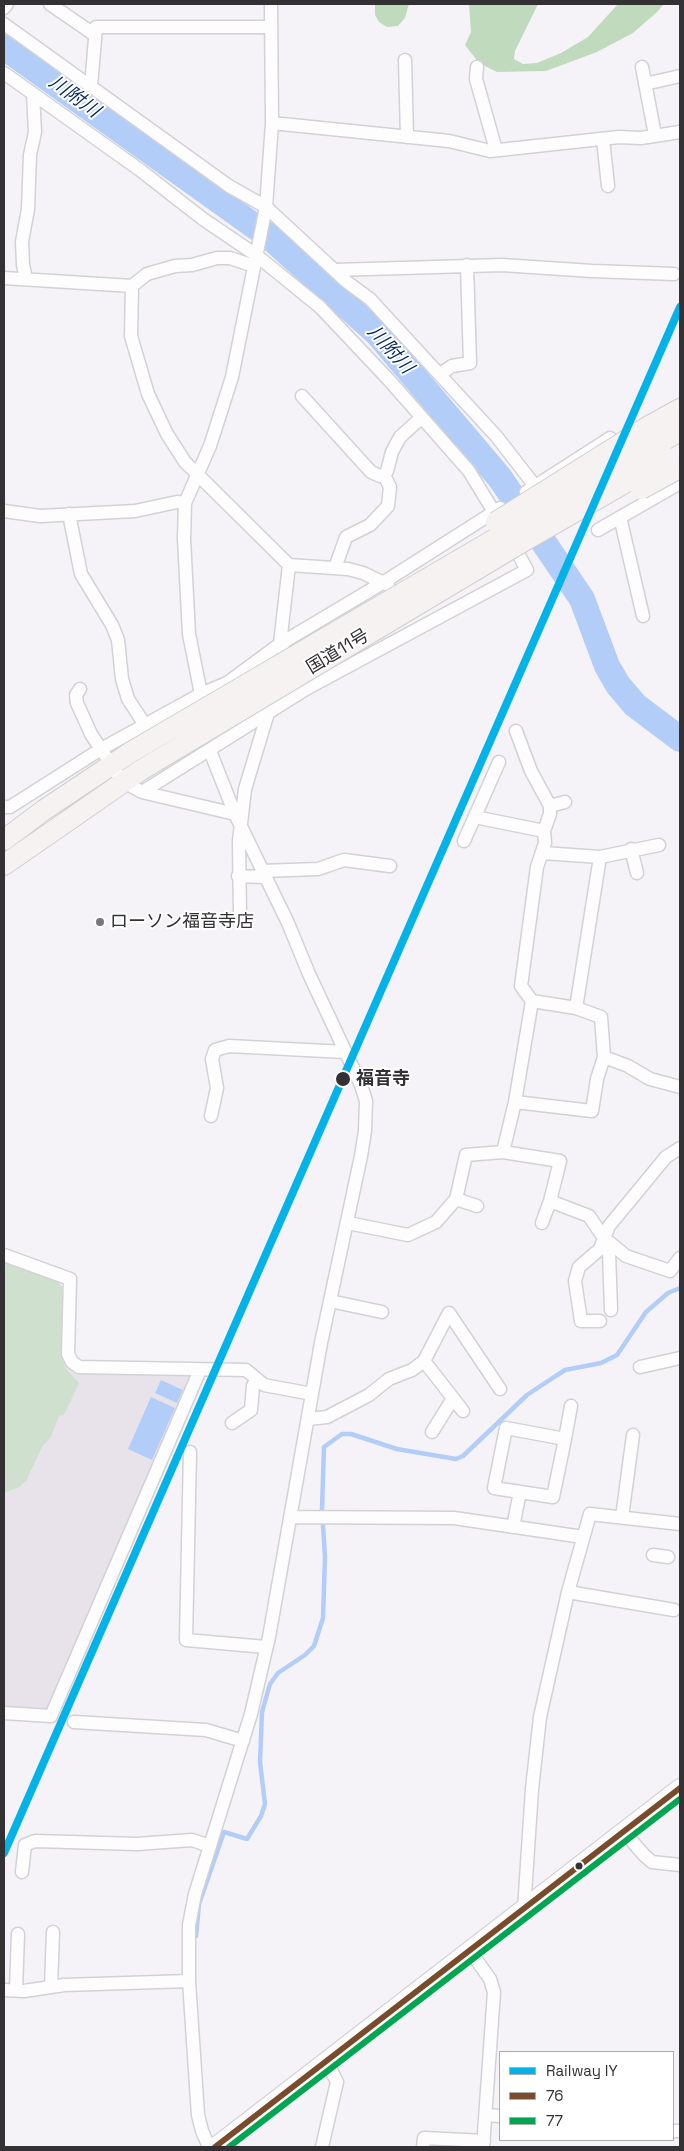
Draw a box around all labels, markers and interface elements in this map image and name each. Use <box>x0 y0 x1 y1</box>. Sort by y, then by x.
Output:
water label: 川附川 <box>44 71 104 123</box>
water label: 川附川 <box>362 321 418 379</box>
street label: 国道11号 <box>303 625 373 679</box>
place label: ローソン福音寺店 <box>110 911 254 933</box>
marker: ローソン福音寺店 <box>94 916 106 928</box>
place label: 福音寺 <box>356 1068 410 1090</box>
marker: 福音寺 <box>334 1070 352 1088</box>
unlabelled marker <box>574 1861 584 1871</box>
legend <box>499 2051 674 2141</box>
text: Railway IY <box>546 2061 618 2080</box>
text: 76 <box>546 2086 564 2105</box>
text: 77 <box>546 2111 563 2130</box>

